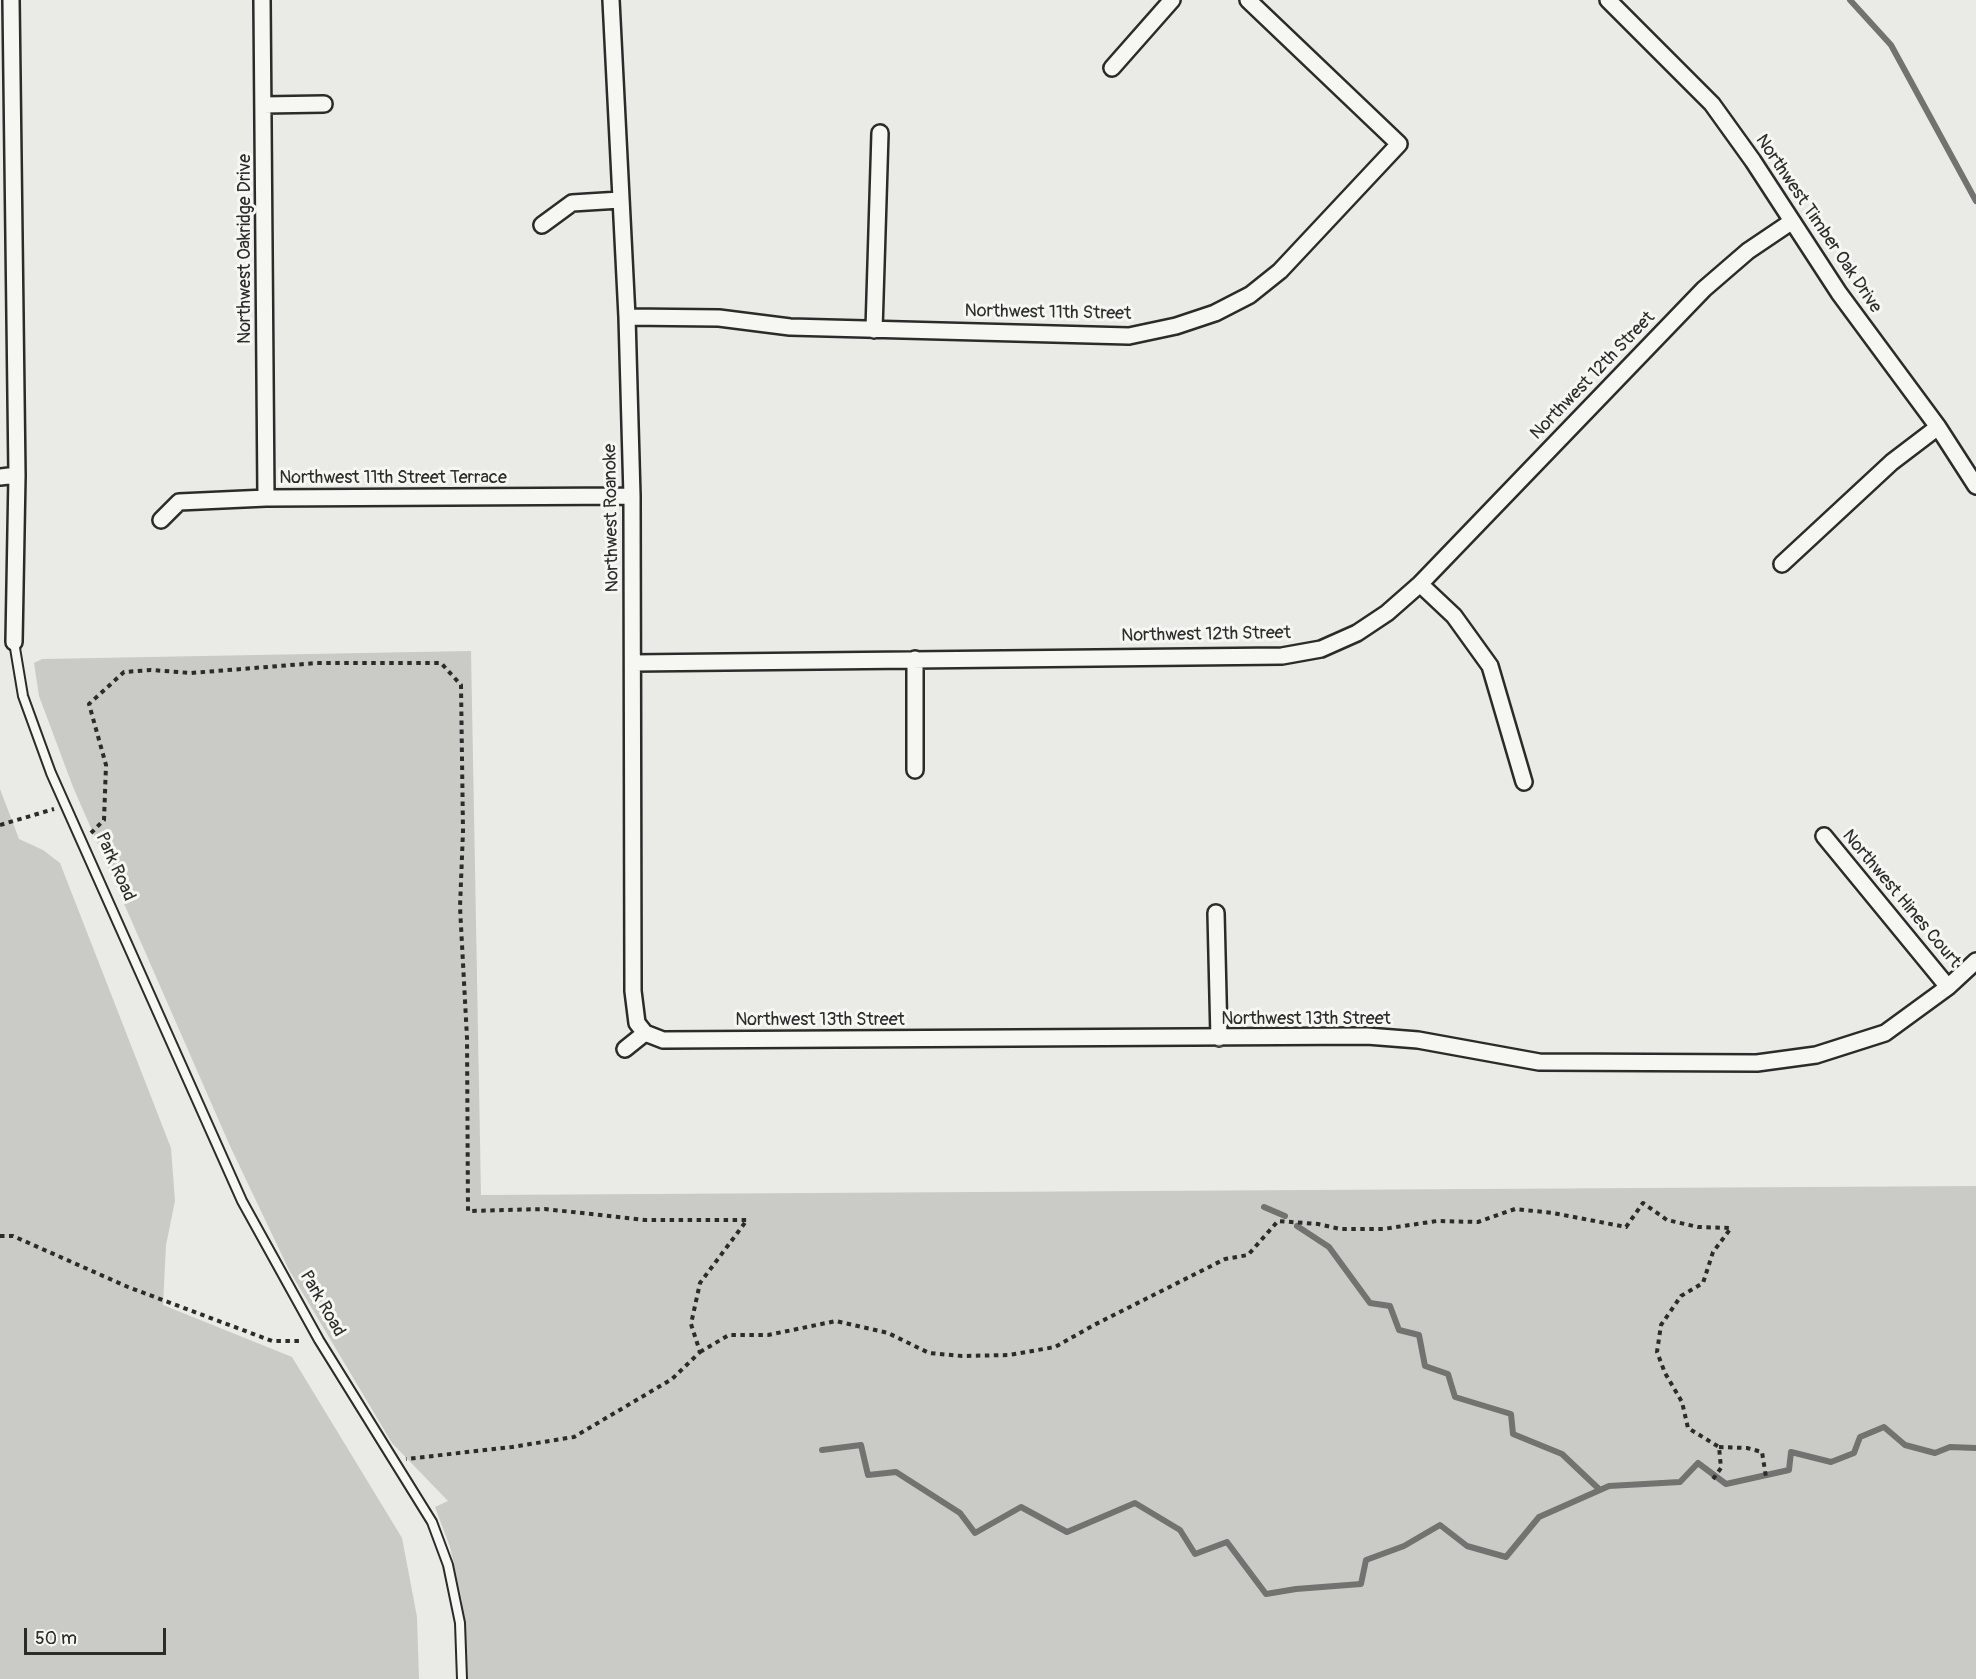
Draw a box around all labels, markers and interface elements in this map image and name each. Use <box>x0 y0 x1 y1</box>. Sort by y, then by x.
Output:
street label: Northwest Timber Oak Drive <box>1750 131 1886 317</box>
street label: Northwest Oakridge Drive <box>234 154 256 344</box>
street label: Northwest 11th Street <box>964 301 1132 325</box>
street label: Northwest 12th Street <box>1526 307 1660 445</box>
street label: Northwest Roanoke <box>600 443 624 593</box>
street label: Northwest 11th Street Terrace <box>279 467 507 489</box>
street label: Northwest 12th Street <box>1121 623 1291 647</box>
street label: Northwest Hines Court <box>1837 826 1965 972</box>
street label: Park Road <box>90 829 140 905</box>
street label: Northwest 13th Street <box>1221 1008 1391 1030</box>
street label: Northwest 13th Street <box>735 1009 905 1031</box>
street label: Park Road <box>294 1267 350 1341</box>
scale bar <box>27 1616 170 1654</box>
text: 50 m <box>35 1627 77 1650</box>

